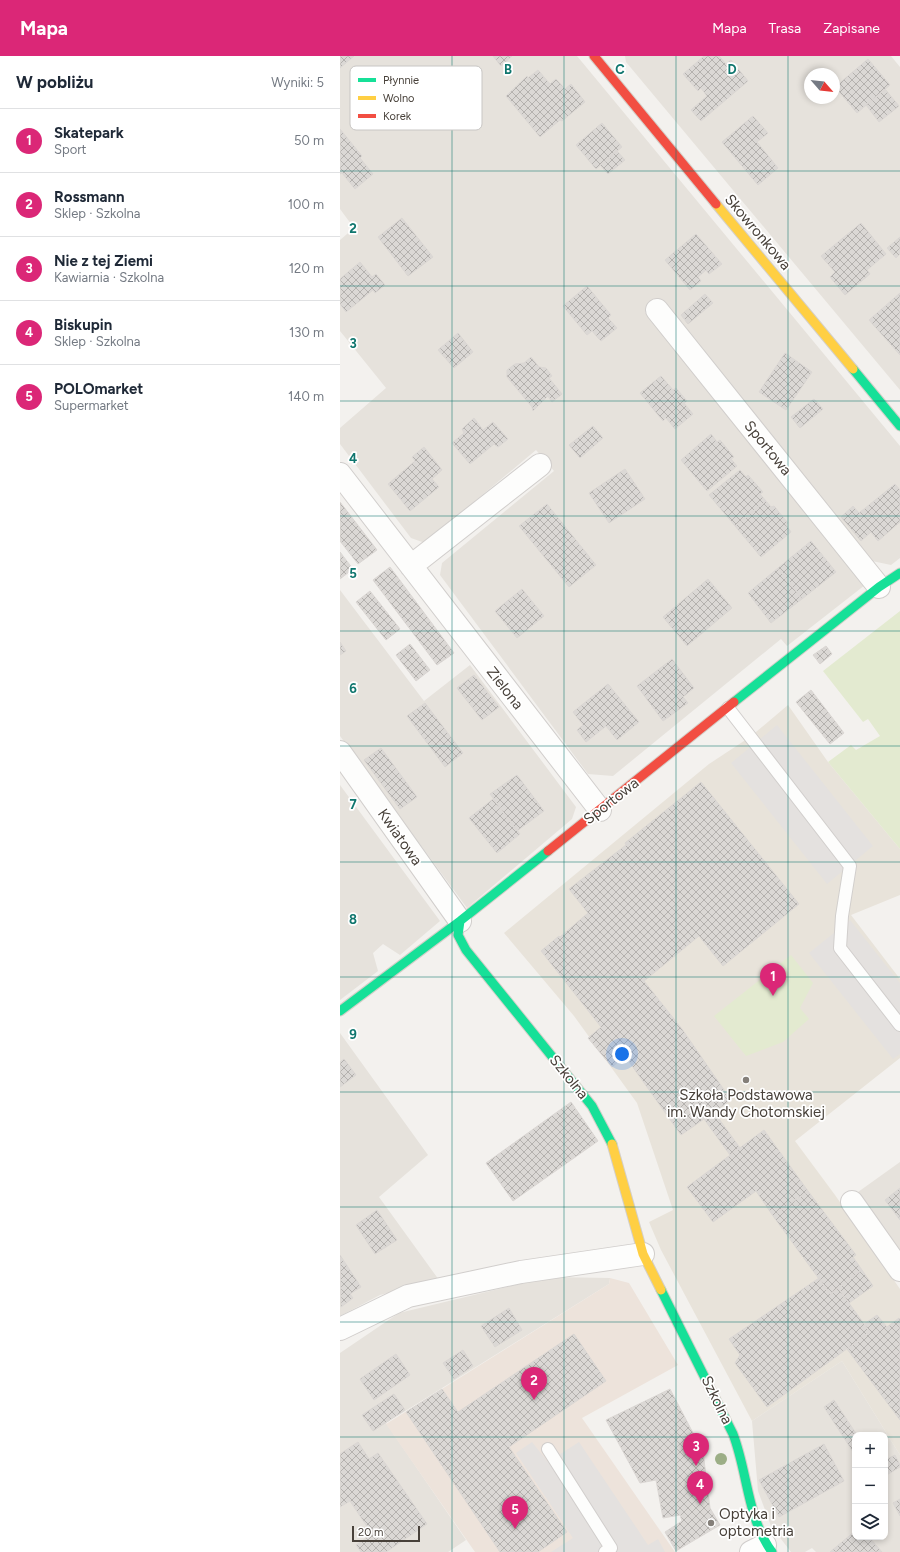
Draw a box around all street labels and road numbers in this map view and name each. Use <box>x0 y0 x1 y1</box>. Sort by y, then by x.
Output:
street label: Skowronkowa <box>721 190 795 274</box>
street label: Sportowa <box>740 417 796 479</box>
street label: Zielona <box>483 663 527 713</box>
street label: Sportowa <box>580 774 642 828</box>
street label: Kwiatowa <box>374 805 426 869</box>
street label: Szkolna <box>546 1051 592 1103</box>
street label: Szkolna <box>698 1373 736 1427</box>

